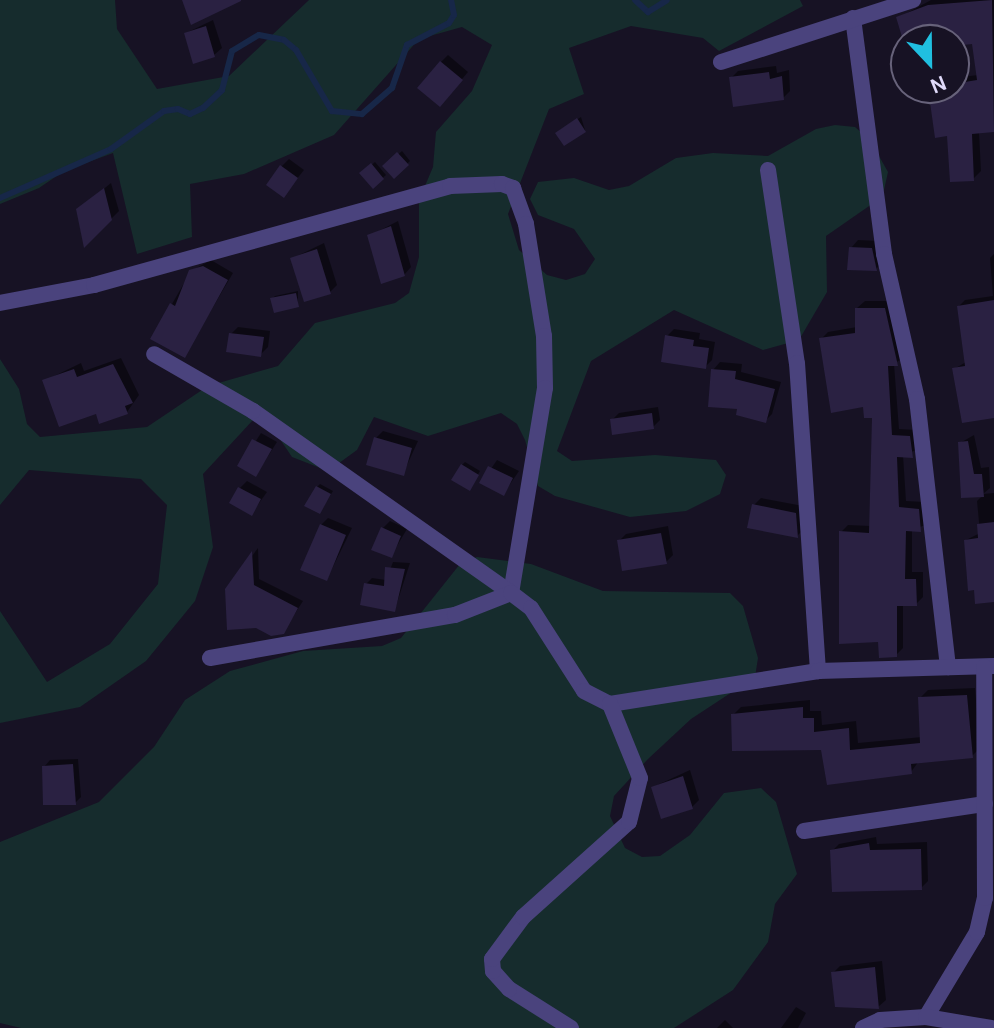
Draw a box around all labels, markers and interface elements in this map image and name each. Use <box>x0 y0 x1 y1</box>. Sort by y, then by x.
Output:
north arrow <box>890 24 970 104</box>
text: N <box>926 69 950 99</box>

